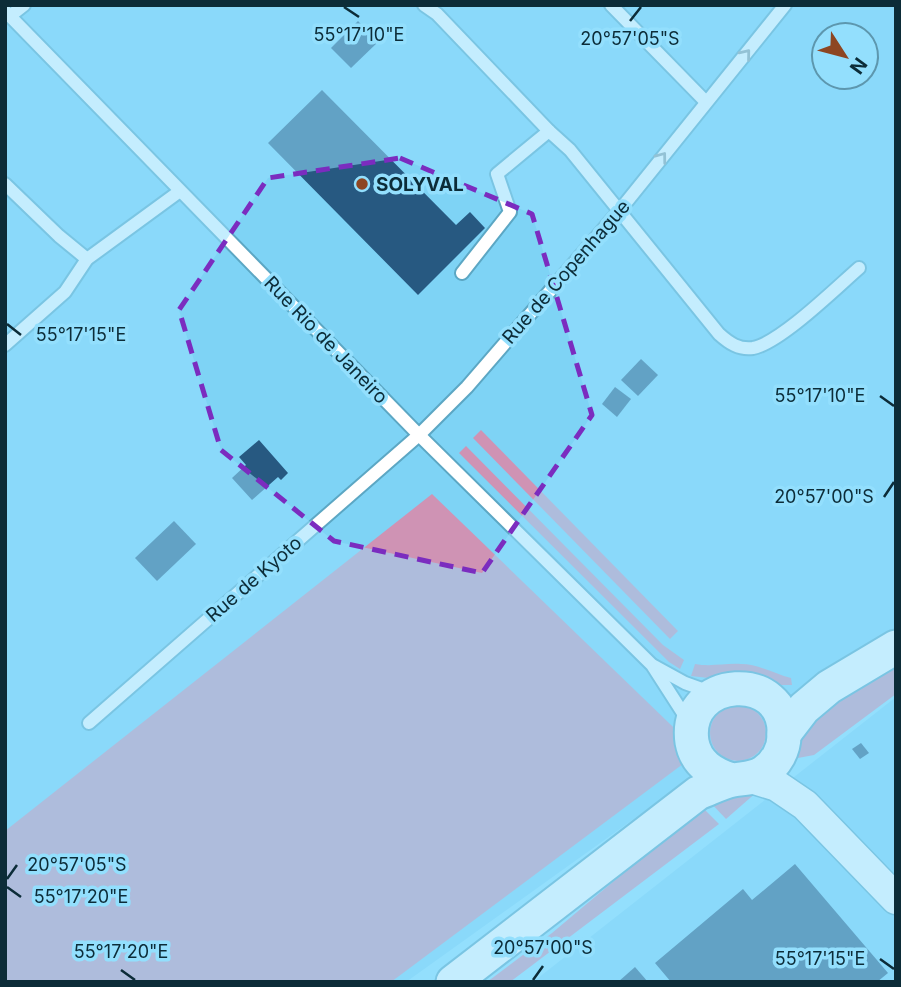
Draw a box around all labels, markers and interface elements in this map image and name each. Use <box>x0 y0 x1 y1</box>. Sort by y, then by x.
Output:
north arrow <box>810 21 880 91</box>
text: 55°17'10"E <box>314 24 404 45</box>
text: 20°57'05"S <box>580 28 680 49</box>
one-way arrow <box>738 49 750 62</box>
text: N <box>845 53 872 78</box>
one-way arrow <box>654 152 667 165</box>
place label: SOLYVAL <box>376 173 464 196</box>
marker: SOLYVAL <box>354 176 370 192</box>
street label: Rue de Copenhague <box>497 195 635 349</box>
street label: Rue Rio de Janeiro <box>259 272 393 408</box>
text: 55°17'15"E <box>36 324 126 345</box>
text: 55°17'10"E <box>775 385 865 406</box>
text: 20°57'00"S <box>774 486 874 507</box>
street label: Rue de Kyoto <box>202 531 306 627</box>
text: 20°57'05"S <box>27 854 127 875</box>
text: 55°17'20"E <box>34 886 128 907</box>
text: 20°57'00"S <box>493 937 593 958</box>
text: 55°17'20"E <box>74 941 168 962</box>
text: 55°17'15"E <box>775 948 865 969</box>

